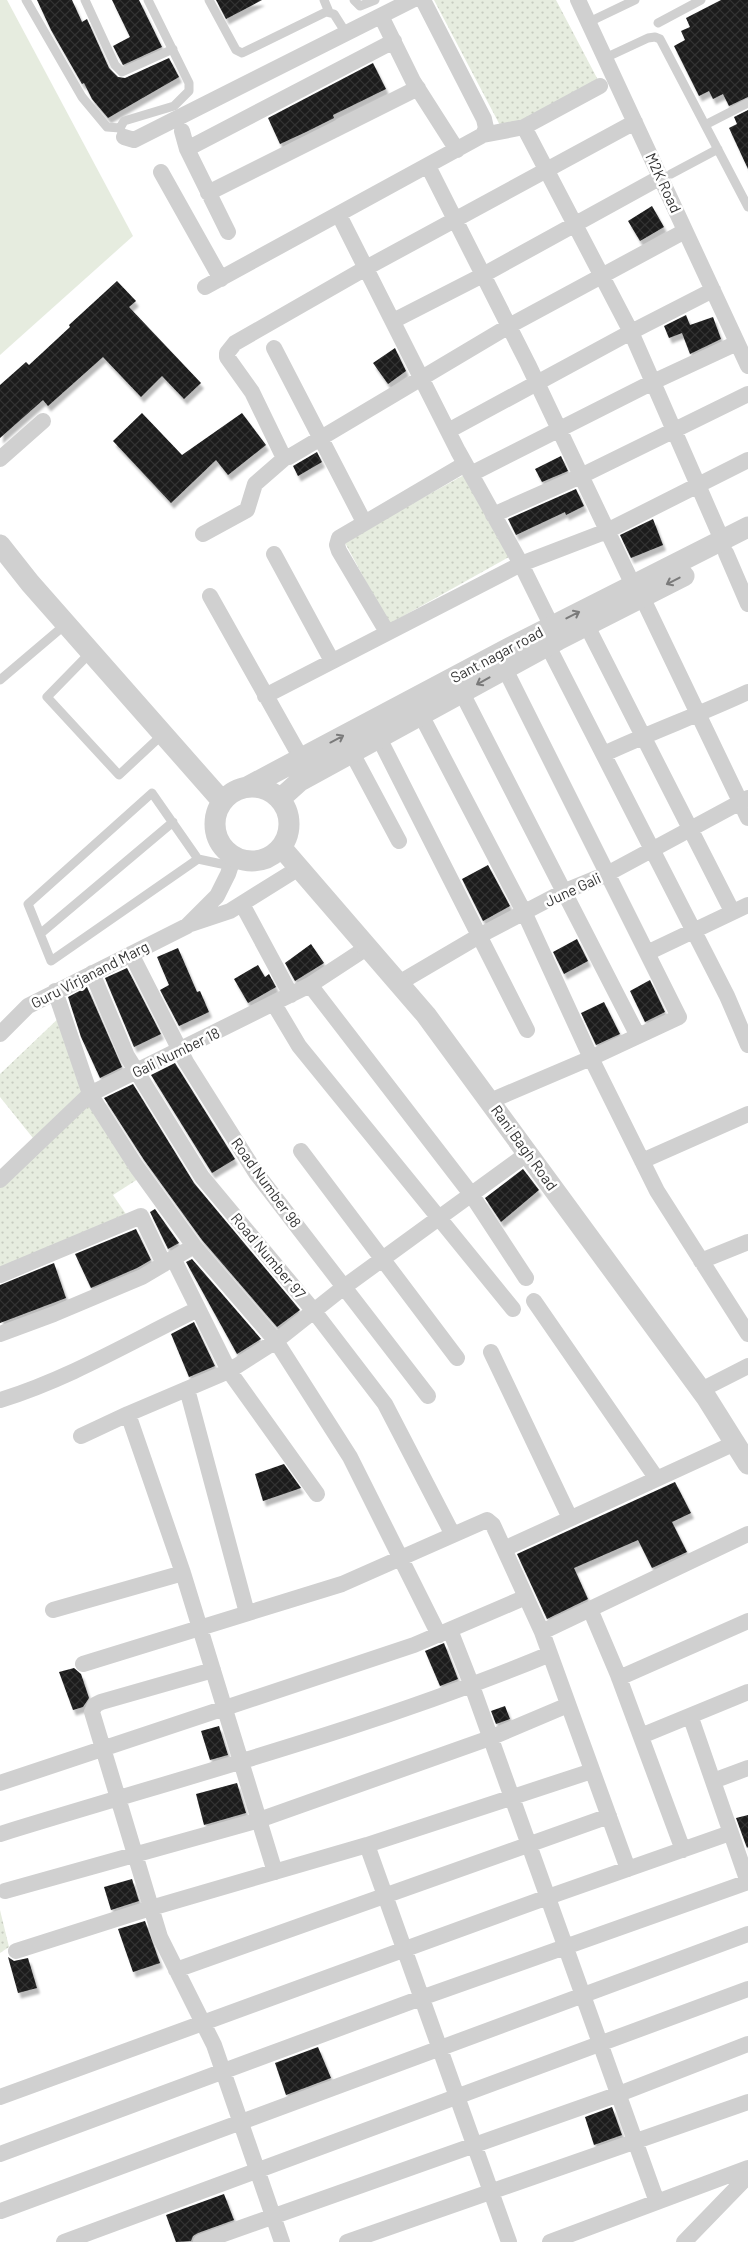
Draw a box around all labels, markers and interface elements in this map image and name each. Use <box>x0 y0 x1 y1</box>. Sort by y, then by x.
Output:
street label: M2K Road <box>642 150 686 215</box>
one-way arrow <box>666 576 681 586</box>
one-way arrow <box>566 610 581 620</box>
street label: Sant nagar road <box>447 622 546 686</box>
one-way arrow <box>477 677 491 687</box>
one-way arrow <box>329 734 344 744</box>
street label: June Gali <box>542 868 603 910</box>
street label: Guru Virjanand Marg <box>28 937 151 1012</box>
street label: Gali Number 18 <box>129 1023 222 1081</box>
street label: Rani Bagh Road <box>488 1101 562 1194</box>
street label: Road Number 98 <box>228 1134 306 1231</box>
street label: Road Number 97 <box>228 1209 310 1302</box>

